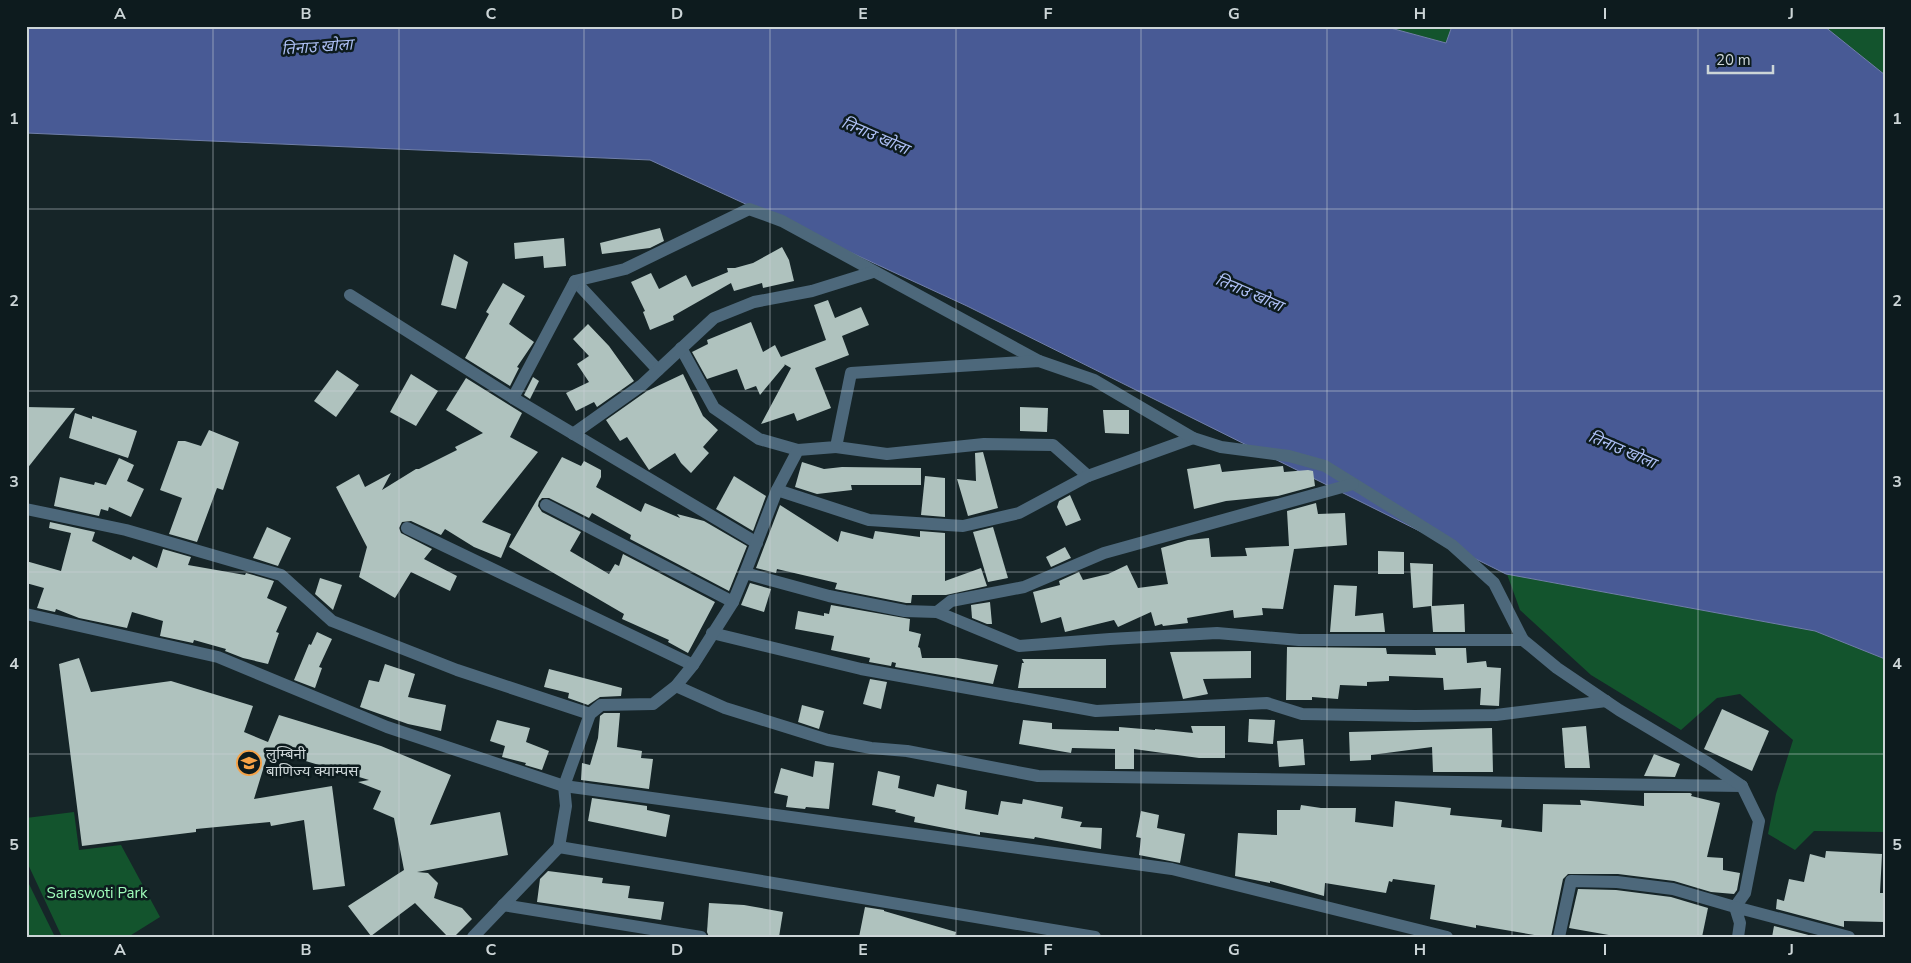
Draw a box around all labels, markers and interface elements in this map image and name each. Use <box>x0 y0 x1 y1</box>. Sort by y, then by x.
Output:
text: A <box>114 3 126 25</box>
text: B <box>300 3 312 25</box>
text: C <box>486 3 497 25</box>
text: D <box>671 3 683 25</box>
text: E <box>858 3 868 25</box>
text: F <box>1044 3 1053 25</box>
text: G <box>1228 3 1240 25</box>
text: H <box>1414 3 1426 25</box>
text: I <box>1603 3 1607 25</box>
text: J <box>1787 3 1794 25</box>
water label: तिनाउ खोला <box>281 33 356 60</box>
scale bar <box>1708 42 1774 74</box>
text: 20 m <box>1716 50 1751 70</box>
text: 1 <box>9 108 19 130</box>
text: 1 <box>1892 108 1902 130</box>
water label: तिनाउ खोला <box>838 112 915 161</box>
water label: तिनाउ खोला <box>1212 269 1289 318</box>
text: 2 <box>9 290 19 312</box>
text: 2 <box>1892 290 1902 312</box>
water label: तिनाउ खोला <box>1585 426 1662 475</box>
text: 3 <box>9 471 19 493</box>
text: 3 <box>1892 471 1902 493</box>
text: 4 <box>9 653 19 675</box>
text: 4 <box>1892 653 1902 675</box>
place label: लुम्बिनी बाणिज्य क्याम्पस <box>266 744 359 781</box>
school or university icon: लुम्बिनी बाणिज्य क्याम्पस <box>236 750 262 776</box>
text: 5 <box>9 834 19 856</box>
text: 5 <box>1892 834 1902 856</box>
park label: Saraswoti Park <box>47 883 148 903</box>
text: A <box>114 939 126 961</box>
text: B <box>300 939 312 961</box>
text: C <box>486 939 497 961</box>
text: D <box>671 939 683 961</box>
text: E <box>858 939 868 961</box>
text: F <box>1044 939 1053 961</box>
text: G <box>1228 939 1240 961</box>
text: H <box>1414 939 1426 961</box>
text: I <box>1603 939 1607 961</box>
text: J <box>1787 939 1794 961</box>

